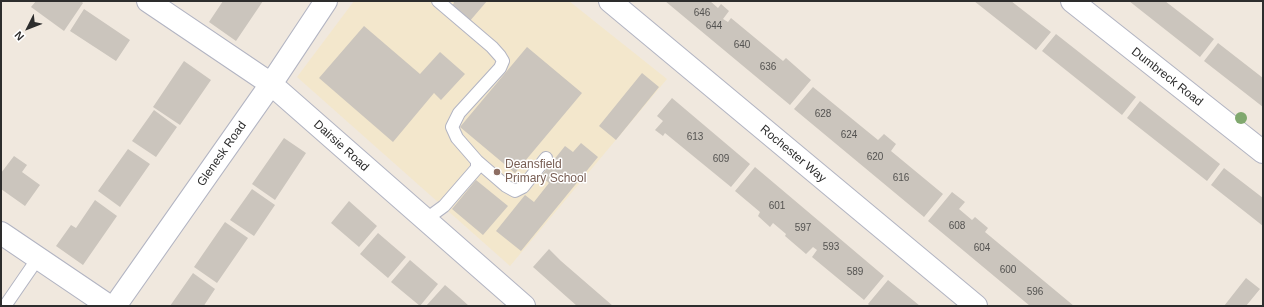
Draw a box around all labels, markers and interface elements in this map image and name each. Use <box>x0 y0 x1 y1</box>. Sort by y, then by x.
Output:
house number: 646 <box>694 7 710 19</box>
north arrow <box>8 8 48 48</box>
house number: 644 <box>706 20 722 32</box>
text: N <box>12 29 26 43</box>
house number: 640 <box>734 39 750 51</box>
street label: Dumbreck Road <box>1128 45 1206 109</box>
house number: 636 <box>760 61 776 73</box>
house number: 628 <box>815 108 831 120</box>
street label: Dairsie Road <box>310 117 372 175</box>
street label: Glenesk Road <box>194 119 250 189</box>
street label: Rochester Way <box>757 122 829 186</box>
house number: 624 <box>841 129 857 141</box>
house number: 613 <box>687 131 703 143</box>
house number: 620 <box>867 151 883 163</box>
house number: 609 <box>713 153 729 165</box>
place label: Deansfield Primary School <box>505 158 586 186</box>
marker: Deansfield Primary School <box>492 167 502 177</box>
house number: 616 <box>893 172 909 184</box>
house number: 601 <box>769 200 785 212</box>
house number: 608 <box>949 220 965 232</box>
house number: 597 <box>795 222 811 234</box>
house number: 593 <box>823 241 839 253</box>
house number: 604 <box>974 242 990 254</box>
house number: 600 <box>1000 264 1016 276</box>
house number: 589 <box>847 266 863 278</box>
house number: 596 <box>1027 286 1043 298</box>

